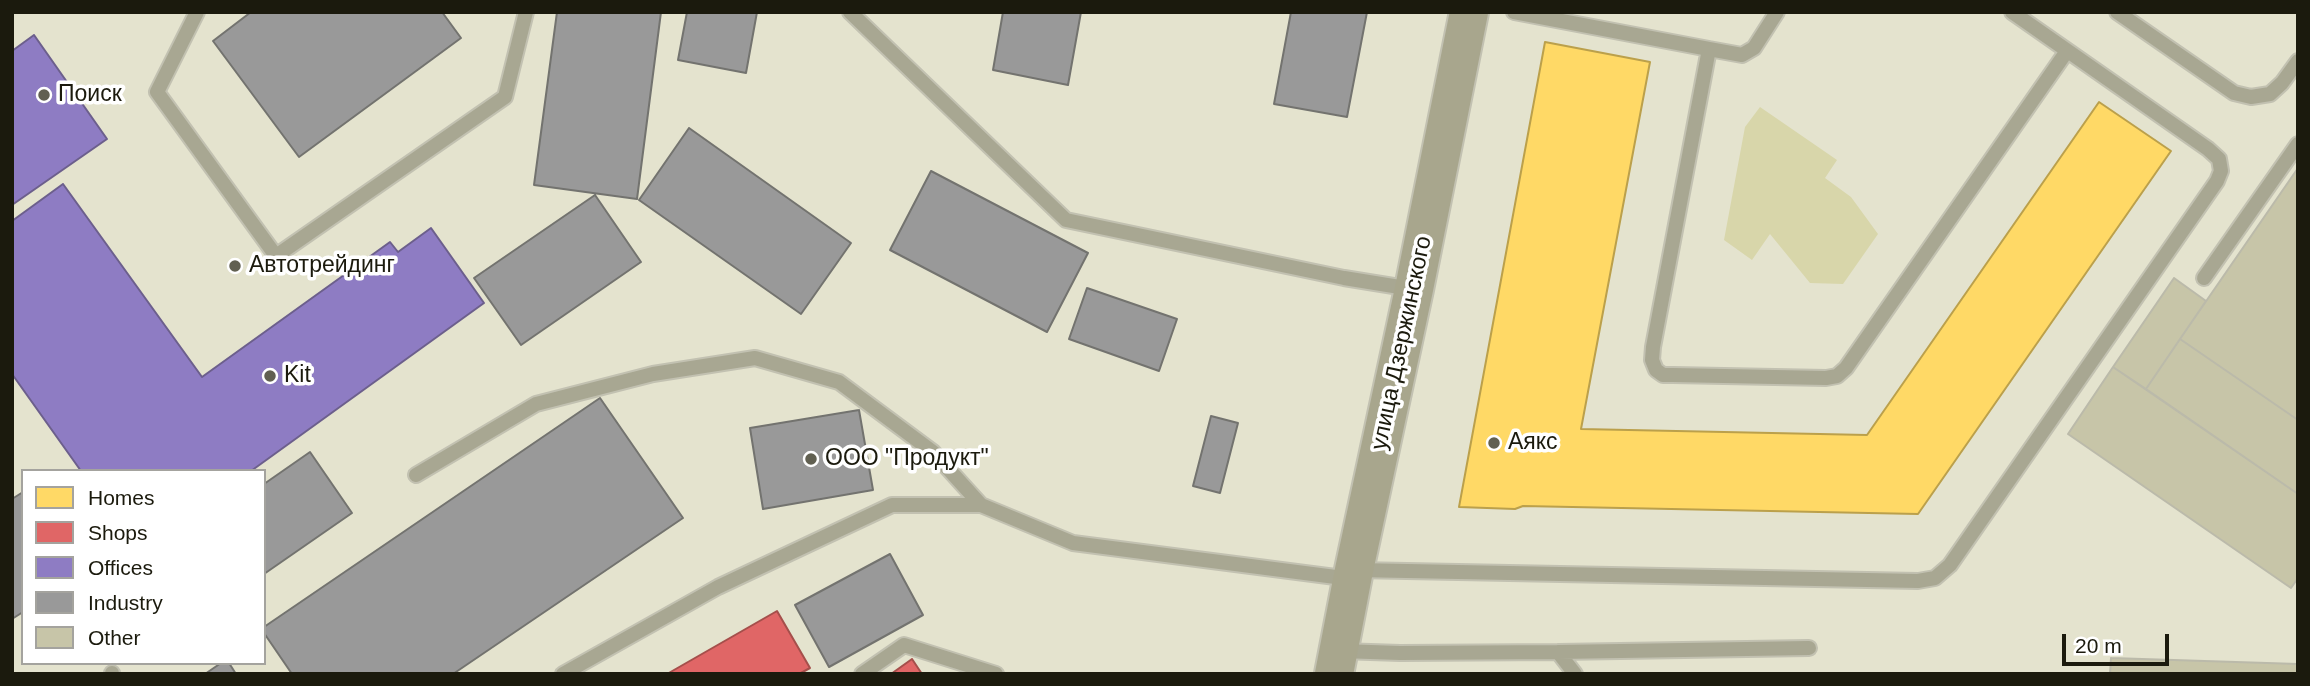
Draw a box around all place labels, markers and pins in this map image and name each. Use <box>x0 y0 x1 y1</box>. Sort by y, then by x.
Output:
place label: Поиск <box>58 81 122 109</box>
marker: Поиск <box>36 87 52 103</box>
place label: Автотрейдинг <box>249 252 395 280</box>
marker: Автотрейдинг <box>227 258 243 274</box>
place label: Kit <box>284 362 311 390</box>
marker: Kit <box>262 368 278 384</box>
place label: Аякс <box>1508 429 1558 457</box>
marker: Аякс <box>1486 435 1502 451</box>
place label: ООО "Продукт" <box>825 445 989 473</box>
marker: ООО "Продукт" <box>803 451 819 467</box>

